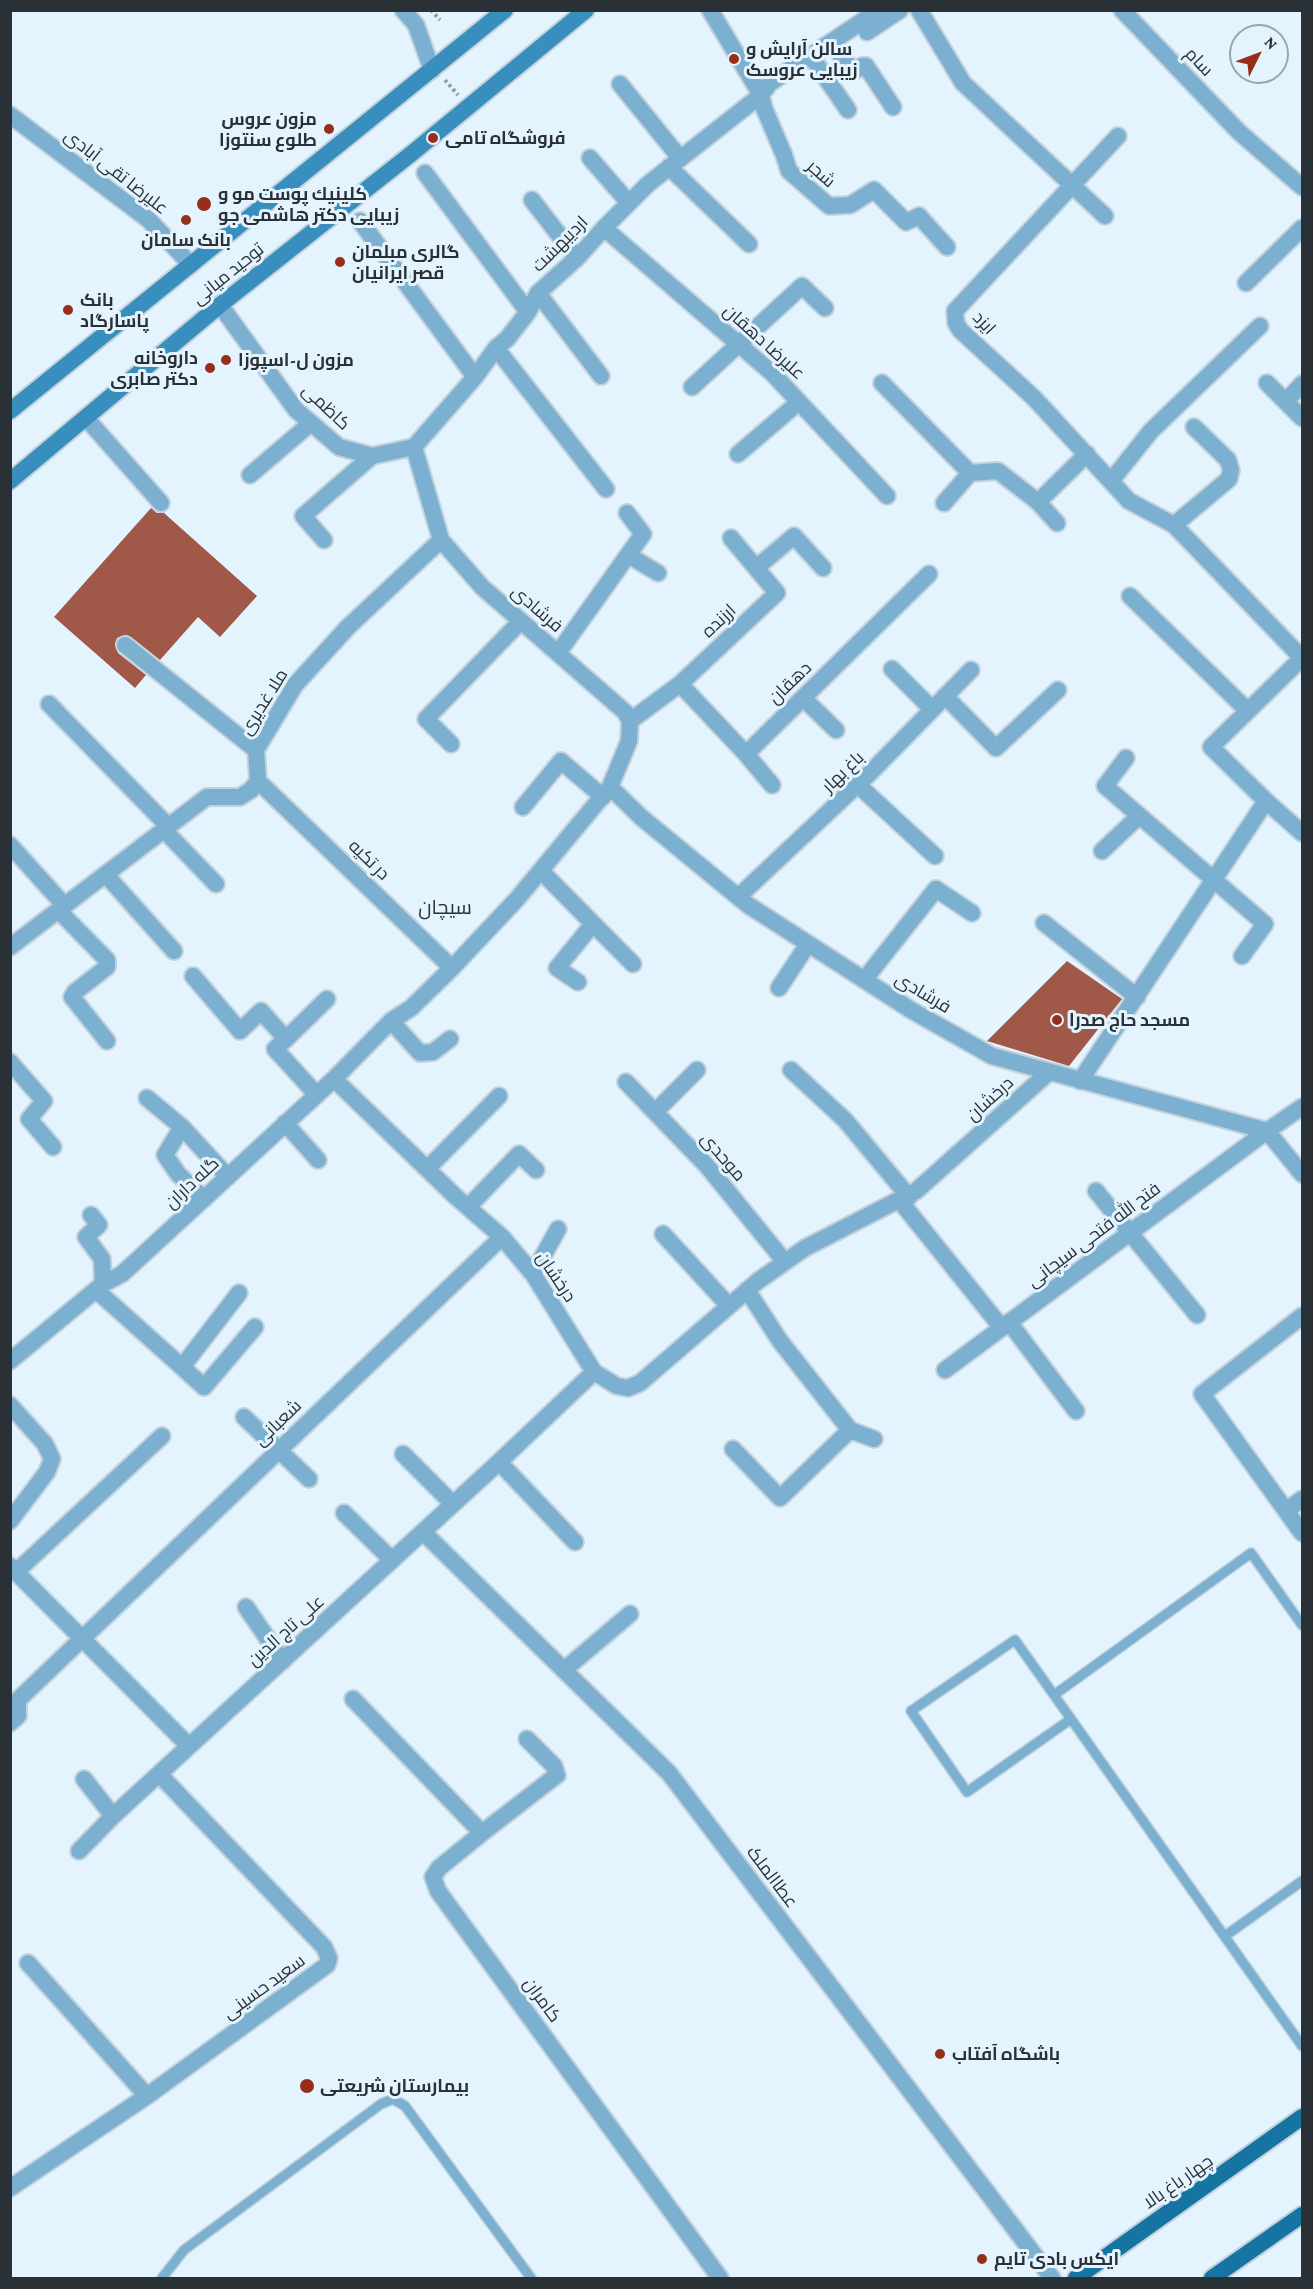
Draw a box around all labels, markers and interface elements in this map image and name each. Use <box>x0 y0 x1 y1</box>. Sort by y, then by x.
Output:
north arrow <box>1229 24 1289 84</box>
text: N <box>1261 33 1281 53</box>
place label: سالن آرایش و زیبایی عروسک <box>746 38 857 80</box>
street label: سام <box>1180 43 1218 81</box>
marker: سالن آرایش و زیبایی عروسک <box>727 52 741 66</box>
place label: مزون عروس طلوع سنتوزا <box>219 108 317 150</box>
marker: مزون عروس طلوع سنتوزا <box>322 122 336 136</box>
street label: علیرضا تقی آبادی <box>60 125 172 219</box>
place label: فروشگاه تامی <box>445 127 566 149</box>
marker: فروشگاه تامی <box>426 131 440 145</box>
street label: شجر <box>802 156 840 192</box>
place label: كلينيك پوست مو و زيبايى دکتر هاشمی جو <box>218 183 399 226</box>
marker: كلينيك پوست مو و زيبايى دکتر هاشمی جو <box>195 195 213 213</box>
street label: اردیبهشت <box>527 211 593 277</box>
marker: بانک سامان <box>179 213 193 227</box>
place label: بانک سامان <box>141 229 231 251</box>
street label: توحید میانی <box>188 238 268 310</box>
place label: گالری مبلمان قصر ایرانیان <box>352 241 460 284</box>
marker: گالری مبلمان قصر ایرانیان <box>333 255 347 269</box>
place label: بانک پاسارگاد <box>80 289 149 332</box>
street label: علیرضا دهقان <box>719 300 809 384</box>
marker: بانک پاسارگاد <box>61 303 75 317</box>
street label: ایزد <box>968 307 1000 339</box>
place label: داروخانه دکتر صابری <box>110 347 198 389</box>
place label: مزون ل-اسپوزا <box>238 349 354 371</box>
marker: مزون ل-اسپوزا <box>219 353 233 367</box>
marker: داروخانه دکتر صابری <box>203 361 217 375</box>
street label: کاظمی <box>297 379 355 435</box>
street label: فرشادی <box>507 581 567 637</box>
street label: ارزنده <box>697 600 741 642</box>
street label: دهقان <box>764 657 816 709</box>
street label: ملا غدیری <box>235 665 293 739</box>
street label: باغ بهار <box>817 747 869 797</box>
street label: در تکیه <box>344 835 394 885</box>
district label: سیچان <box>418 896 472 920</box>
street label: فرشادی <box>891 968 955 1018</box>
place label: مسجد حاج صدرا <box>1069 1009 1190 1031</box>
marker: مسجد حاج صدرا <box>1050 1013 1064 1027</box>
street label: درخشان <box>962 1072 1018 1126</box>
street label: موحدی <box>696 1128 750 1186</box>
street label: گله داران <box>160 1152 224 1214</box>
street label: فتح الله فتحی سیچانی <box>1023 1178 1165 1292</box>
street label: درخشان <box>531 1248 581 1306</box>
street label: شعبانی <box>250 1395 306 1451</box>
street label: علی تاج الدین <box>243 1591 329 1671</box>
street label: عطاالملک <box>742 1842 802 1912</box>
street label: سعید حسینی <box>219 1950 309 2024</box>
street label: کامران <box>518 1973 566 2027</box>
place label: باشگاه آفتاب <box>952 2043 1060 2065</box>
marker: باشگاه آفتاب <box>933 2047 947 2061</box>
place label: بیمارستان شریعتی <box>320 2075 469 2097</box>
marker: بیمارستان شریعتی <box>298 2077 316 2095</box>
street label: چهار باغ بالا <box>1139 2150 1217 2214</box>
place label: ایکس بادی تایم <box>994 2248 1119 2270</box>
marker: ایکس بادی تایم <box>975 2252 989 2266</box>

